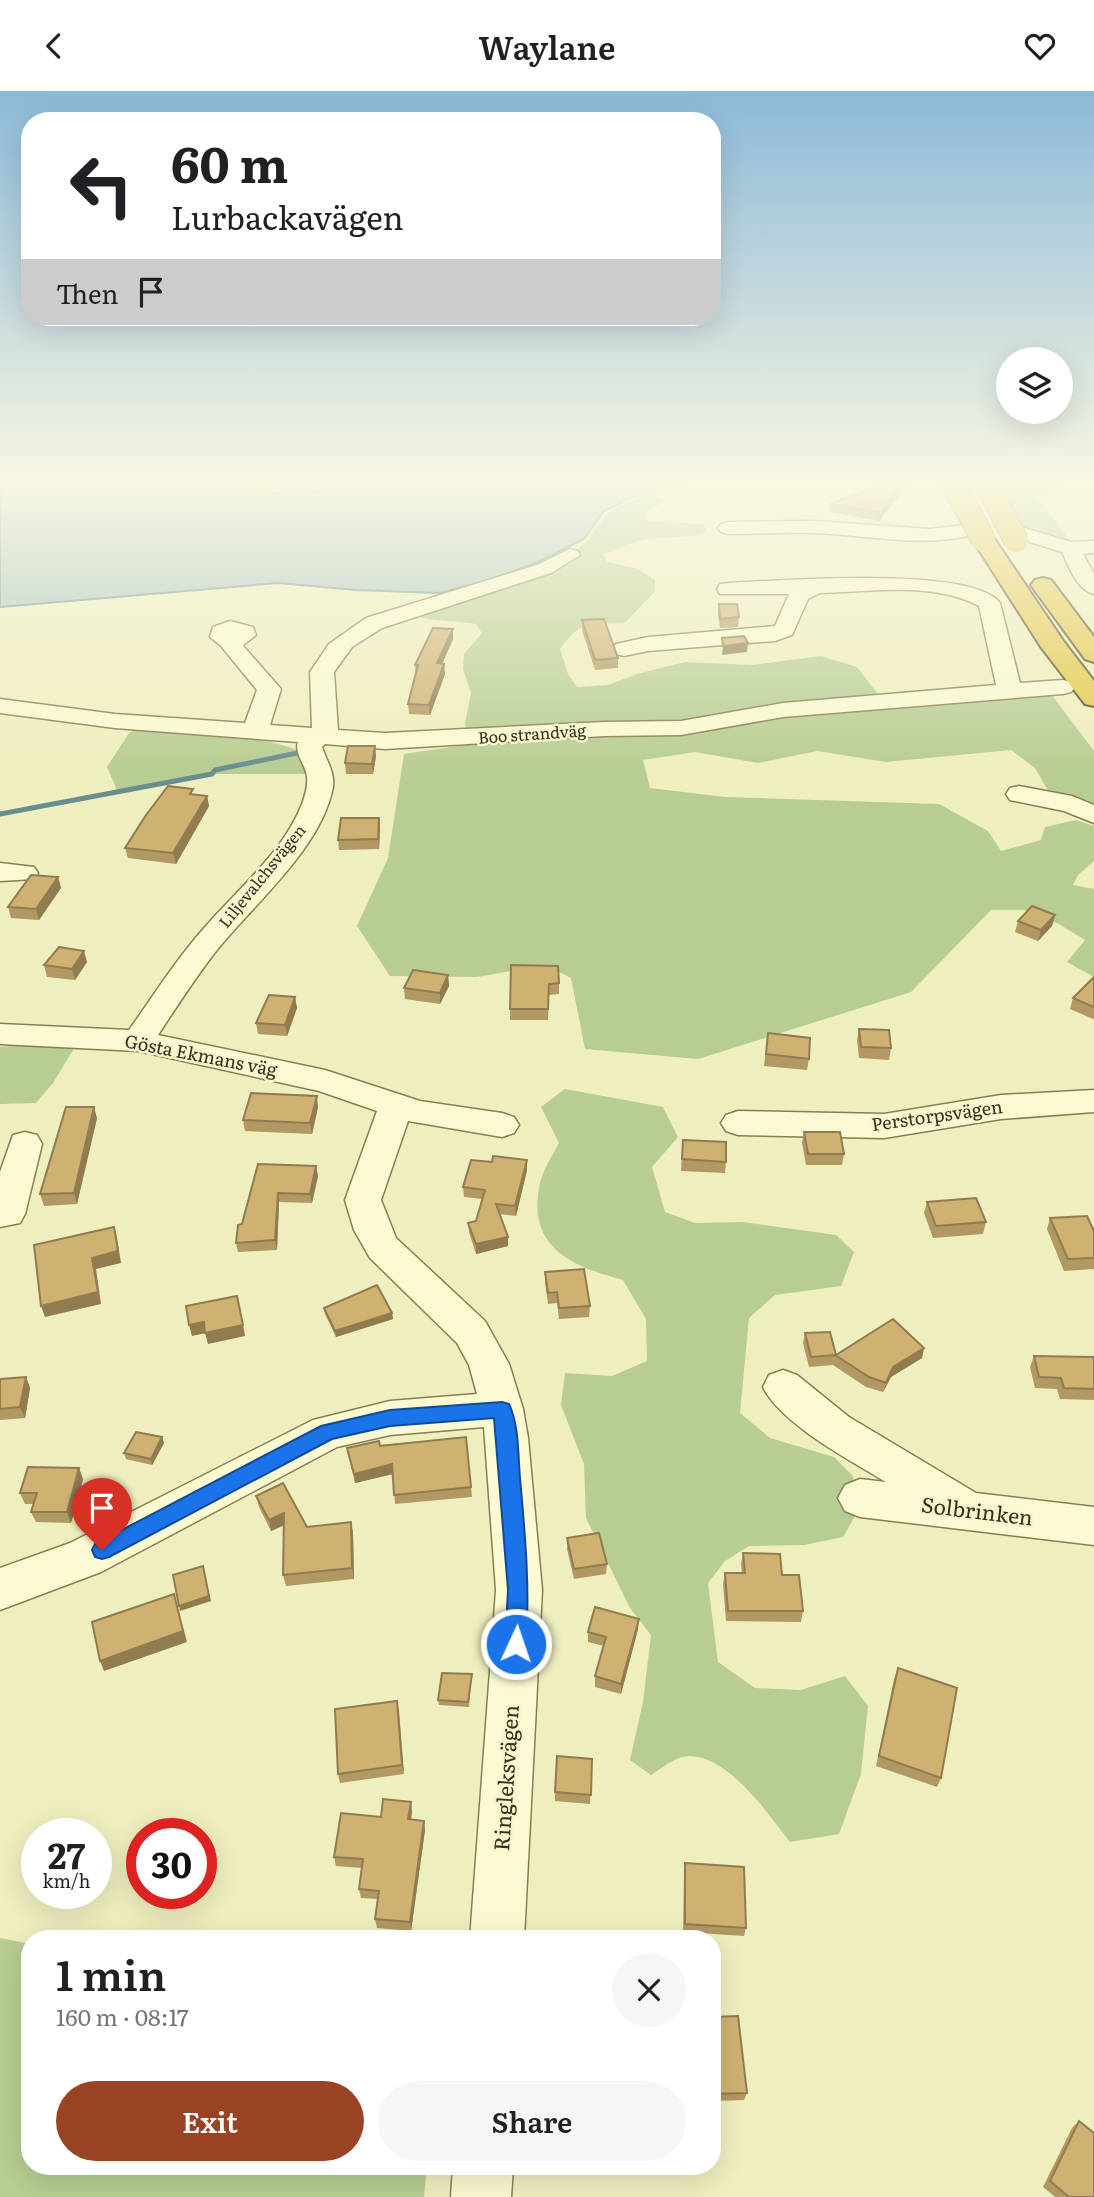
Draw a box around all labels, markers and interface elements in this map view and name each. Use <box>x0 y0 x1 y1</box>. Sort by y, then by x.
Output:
text: Waylane <box>479 22 615 70</box>
icon: back <box>35 27 73 65</box>
icon: heart <box>1021 27 1059 65</box>
text: 60 m <box>171 125 288 198</box>
icon: left <box>56 140 147 231</box>
text: Lurbackavägen <box>171 192 404 240</box>
text: Then <box>56 273 118 312</box>
icon: arrive <box>132 273 170 311</box>
map controls <box>996 347 1073 424</box>
button: layers <box>996 347 1073 424</box>
street label: Boo strandväg <box>477 717 587 749</box>
street label: Liljevalchsvägen <box>212 818 311 932</box>
street label: Gösta Ekmans väg <box>123 1026 281 1083</box>
street label: Perstorpsvägen <box>869 1092 1004 1137</box>
pin <box>72 1478 132 1550</box>
street label: Solbrinken <box>920 1487 1035 1532</box>
icon: arrive <box>83 1489 121 1527</box>
position arrow <box>479 1607 553 1681</box>
street label: Ringleksvägen <box>484 1704 525 1852</box>
speed limit sign: 30 <box>126 1818 217 1909</box>
text: 27 <box>48 1828 85 1880</box>
text: km/h <box>43 1867 90 1894</box>
text: 1 min <box>56 1942 166 2004</box>
button: close <box>612 1953 686 2027</box>
text: 160 m · 08:17 <box>56 1999 189 2033</box>
button: Exit <box>56 2081 364 2161</box>
button: Share <box>378 2081 686 2161</box>

